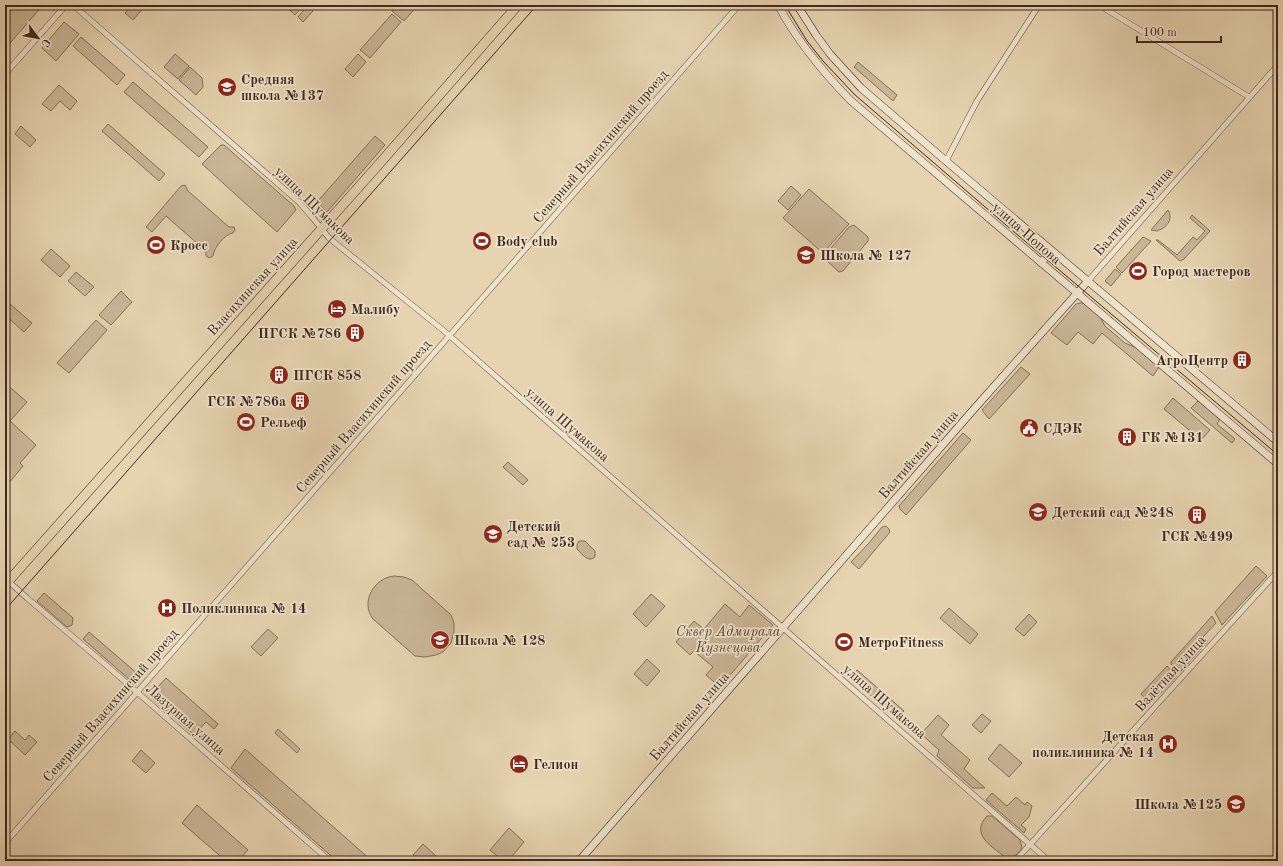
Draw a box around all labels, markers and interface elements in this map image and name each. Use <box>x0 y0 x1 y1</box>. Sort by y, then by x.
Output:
north arrow <box>18 18 58 58</box>
scale bar <box>1137 18 1221 44</box>
text: 100 m <box>1143 27 1177 39</box>
text: С <box>39 37 52 48</box>
street label: Северный Власихинский проезд <box>531 67 671 226</box>
place label: Средняя школа №137 <box>241 73 324 103</box>
school or university icon: Средняя школа №137 <box>216 76 238 98</box>
street label: улица Шумакова <box>272 164 357 247</box>
street label: Балтийская улица <box>1092 165 1176 259</box>
street label: улица Попова <box>989 200 1063 267</box>
sports icon: Body club <box>471 230 493 252</box>
sports icon: Кросс <box>145 234 167 256</box>
street label: Власихинская улица <box>205 235 300 338</box>
place label: Body club <box>496 235 558 249</box>
place label: Кросс <box>170 239 208 253</box>
school or university icon: Школа № 127 <box>795 244 817 266</box>
place label: Школа № 127 <box>820 249 911 263</box>
sports icon: Город мастеров <box>1127 260 1149 282</box>
place label: Город мастеров <box>1152 265 1250 279</box>
hotel icon: Малибу <box>326 298 348 320</box>
place label: Малибу <box>351 303 400 317</box>
building icon: ПГСК №786 <box>344 322 366 344</box>
place label: ПГСК №786 <box>258 327 341 341</box>
street label: Северный Власихинский проезд <box>294 337 434 496</box>
building icon: АгроЦентр <box>1231 349 1253 371</box>
place label: АгроЦентр <box>1156 354 1228 368</box>
building icon: ПГСК 858 <box>268 364 290 386</box>
place label: ПГСК 858 <box>293 369 361 383</box>
street label: улица Шумакова <box>523 385 612 465</box>
building icon: ГСК №786а <box>289 390 311 412</box>
place label: ГСК №786а <box>207 395 286 409</box>
street label: Балтийская улица <box>877 408 961 502</box>
sports icon: Рельеф <box>235 411 257 433</box>
place label: Рельеф <box>260 416 307 431</box>
public building icon: СДЭК <box>1018 417 1040 439</box>
place label: СДЭК <box>1043 422 1083 436</box>
building icon: ГК №131 <box>1116 426 1138 448</box>
place label: ГК №131 <box>1141 431 1204 445</box>
school or university icon: Детский сад №248 <box>1027 501 1049 523</box>
building icon: ГСК №499 <box>1186 504 1208 526</box>
place label: Детский сад №248 <box>1052 506 1174 520</box>
place label: Детский сад № 253 <box>507 520 575 550</box>
school or university icon: Детский сад № 253 <box>482 523 504 545</box>
place label: ГСК №499 <box>1161 530 1233 544</box>
hospital icon: Поликлиника № 14 <box>156 597 178 619</box>
place label: Поликлиника № 14 <box>181 602 306 616</box>
park label: Сквер Адмирала Кузнецова <box>676 625 781 656</box>
street label: Северный Власихинский проезд <box>41 626 181 785</box>
school or university icon: Школа № 128 <box>429 629 451 651</box>
sports icon: МетроFitness <box>833 631 855 653</box>
street label: Взлётная улица <box>1133 633 1209 715</box>
place label: Школа № 128 <box>454 634 545 648</box>
place label: МетроFitness <box>858 636 944 650</box>
street label: улица Шумакова <box>840 662 929 742</box>
street label: Балтийская улица <box>648 670 732 764</box>
street label: Лазурная улица <box>143 682 228 758</box>
place label: Детская поликлиника № 14 <box>1032 730 1154 760</box>
hospital icon: Детская поликлиника № 14 <box>1157 733 1179 755</box>
hotel icon: Гелион <box>508 753 530 775</box>
place label: Гелион <box>533 758 578 772</box>
school or university icon: Школа №125 <box>1225 793 1247 815</box>
place label: Школа №125 <box>1134 798 1222 812</box>

